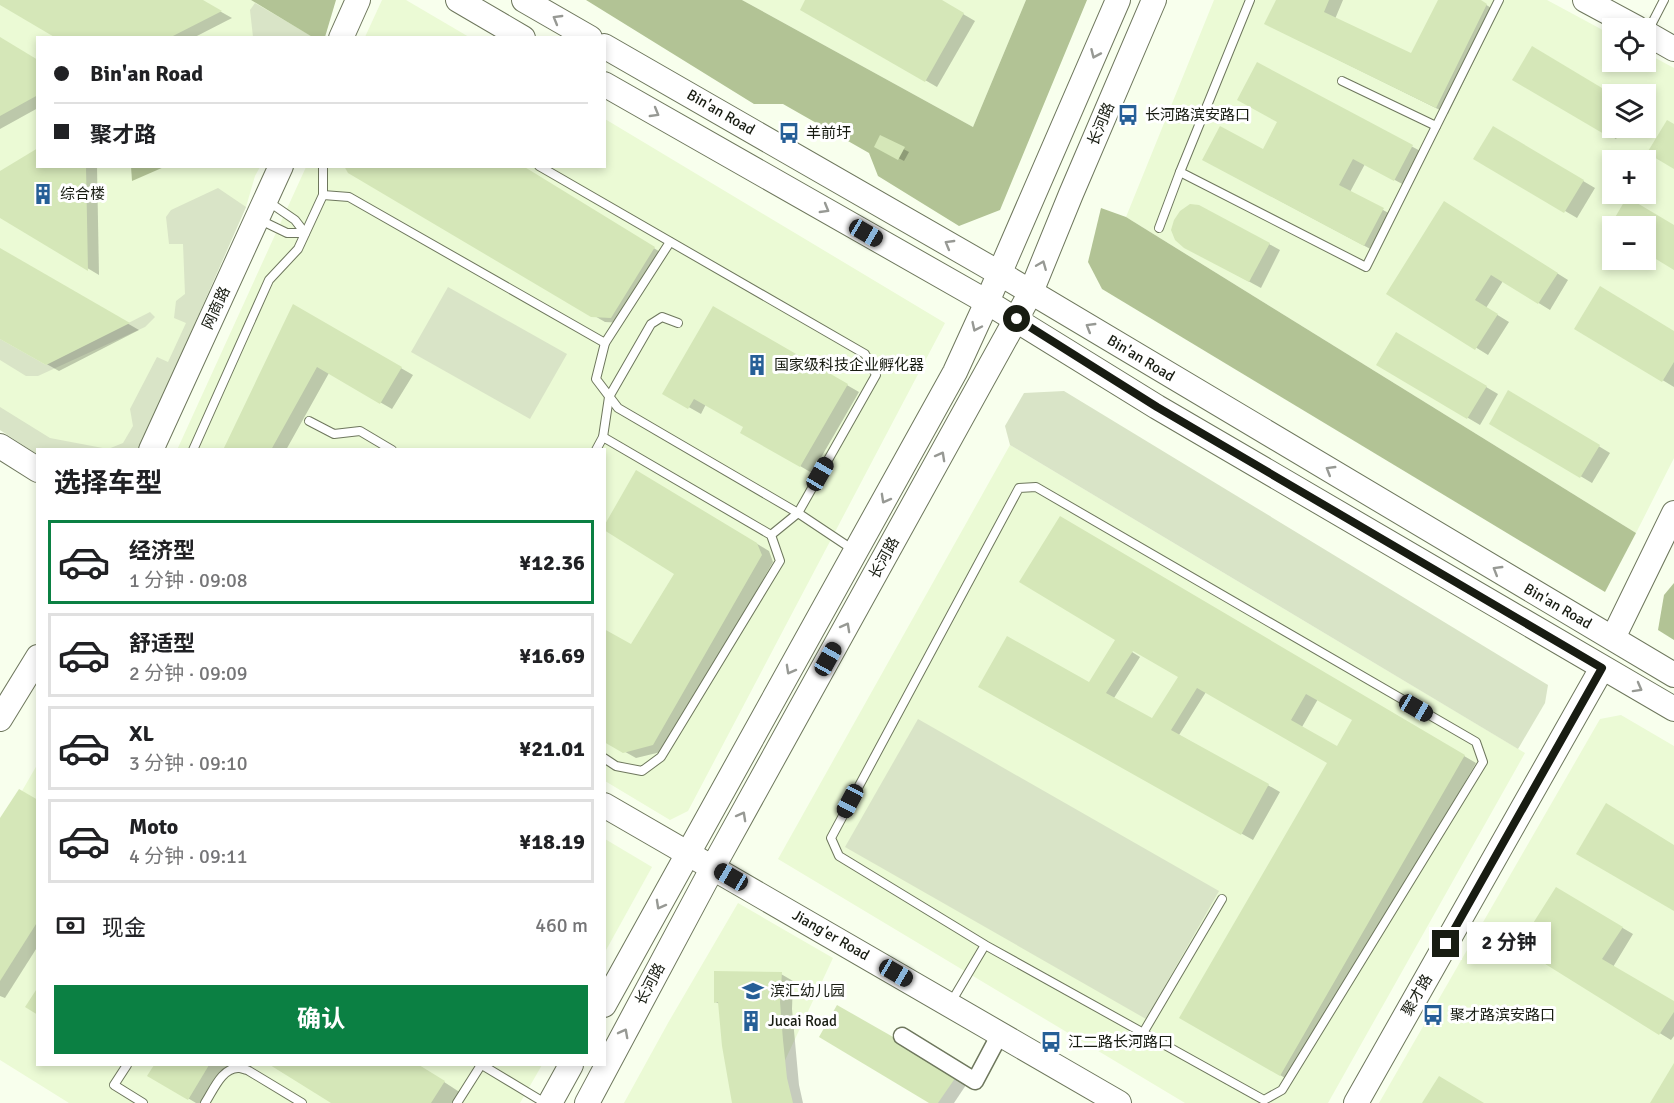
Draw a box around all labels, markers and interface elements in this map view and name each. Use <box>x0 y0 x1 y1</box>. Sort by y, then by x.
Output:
one-way arrow <box>553 15 564 26</box>
map controls <box>1602 18 1656 270</box>
button: locate <box>1602 18 1656 72</box>
one-way arrow <box>1090 47 1102 58</box>
text: Bin'an Road <box>90 60 203 87</box>
button: layers <box>1602 84 1656 138</box>
street label: Bin'an Road <box>684 85 758 139</box>
street label: 长河路 <box>1084 100 1118 148</box>
bus stop icon: 长河路滨安路口 <box>1116 103 1140 127</box>
one-way arrow <box>649 106 659 117</box>
place label: 长河路滨安路口 <box>1145 106 1250 124</box>
text: 聚才路 <box>90 121 156 148</box>
bus stop icon: 羊前圩 <box>777 121 801 145</box>
place label: 羊前圩 <box>806 124 851 142</box>
button: + <box>1602 150 1656 204</box>
building icon: 综合楼 <box>31 182 55 206</box>
place label: 综合楼 <box>60 185 105 203</box>
one-way arrow <box>819 202 829 214</box>
car <box>846 216 886 250</box>
button: − <box>1602 216 1656 270</box>
one-way arrow <box>945 240 955 251</box>
one-way arrow <box>1035 261 1047 272</box>
street label: 网商路 <box>198 284 234 332</box>
route start <box>1003 305 1030 332</box>
one-way arrow <box>971 320 983 331</box>
one-way arrow <box>1086 323 1096 335</box>
street label: Bin'an Road <box>1104 331 1178 385</box>
building icon: 国家级科技企业孵化器 <box>745 353 769 377</box>
place label: 国家级科技企业孵化器 <box>774 356 924 374</box>
one-way arrow <box>933 452 945 462</box>
car <box>803 454 837 494</box>
one-way arrow <box>1326 466 1336 478</box>
text: 选择车型 <box>54 467 162 500</box>
one-way arrow <box>880 493 892 503</box>
street label: 长河路 <box>865 534 903 582</box>
icon: car <box>57 535 111 589</box>
text: 经济型 <box>129 537 195 564</box>
text: ¥12.36 <box>519 549 585 576</box>
one-way arrow <box>1493 566 1503 578</box>
text: 1 分钟 · 09:08 <box>129 568 248 593</box>
street label: Bin'an Road <box>1521 579 1595 633</box>
one-way arrow <box>839 623 850 633</box>
icon: car <box>57 628 111 682</box>
text: 舒适型 <box>129 630 195 657</box>
car <box>811 639 845 679</box>
text: ¥16.69 <box>519 642 585 669</box>
text: 2 分钟 · 09:09 <box>129 661 248 686</box>
one-way arrow <box>786 663 797 674</box>
one-way arrow <box>1632 681 1643 693</box>
car <box>1396 691 1436 725</box>
text: XL <box>129 720 154 747</box>
icon: car <box>57 721 111 775</box>
text: ¥21.01 <box>519 735 585 762</box>
text: 3 分钟 · 09:10 <box>129 751 248 776</box>
car <box>834 781 866 821</box>
one-way arrow <box>735 812 746 822</box>
text: Moto <box>129 813 178 840</box>
icon: car <box>57 814 111 868</box>
text: ¥18.19 <box>519 828 585 855</box>
text: 4 分钟 · 09:11 <box>129 844 248 869</box>
car <box>711 860 751 894</box>
one-way arrow <box>656 899 667 910</box>
street label: Jiang'er Road <box>789 906 873 964</box>
icon: cash <box>54 909 87 942</box>
text: 460 m <box>535 913 588 938</box>
text: 现金 <box>102 914 146 941</box>
callout: 2 分钟 <box>1467 923 1551 965</box>
route end <box>1432 930 1459 957</box>
text: 2 分钟 <box>1481 930 1537 955</box>
car <box>876 956 916 990</box>
street label: 长河路 <box>631 960 669 1008</box>
street label: 聚才路 <box>1398 971 1436 1019</box>
school or university icon: 滨汇幼儿园 <box>741 979 765 1003</box>
place label: 滨汇幼儿园 <box>770 982 845 1000</box>
button: 确认 <box>54 985 588 1054</box>
bus stop icon: 聚才路滨安路口 <box>1421 1003 1445 1027</box>
place label: 聚才路滨安路口 <box>1450 1006 1555 1024</box>
building icon: Jucai Road <box>739 1009 763 1033</box>
place label: Jucai Road <box>768 1012 837 1030</box>
one-way arrow <box>617 1029 628 1039</box>
bus stop icon: 江二路长河路口 <box>1039 1030 1063 1054</box>
place label: 江二路长河路口 <box>1068 1033 1173 1051</box>

